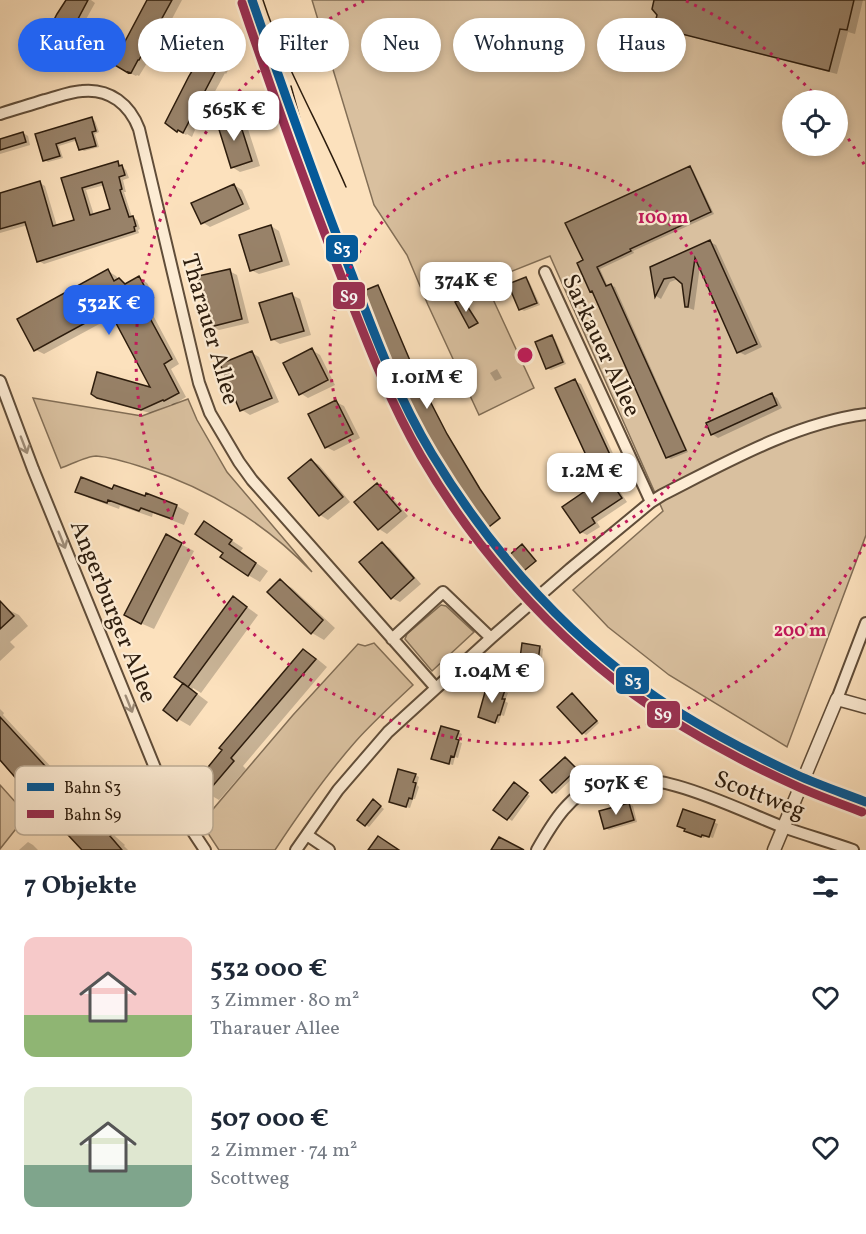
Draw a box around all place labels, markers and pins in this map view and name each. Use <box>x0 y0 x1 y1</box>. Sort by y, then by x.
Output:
pin: 565K € <box>185 91 283 142</box>
pin: 374K € <box>417 262 515 313</box>
pin: 532K € <box>60 285 158 336</box>
centre of rings <box>515 345 535 365</box>
pin: 1.01M € <box>372 359 482 410</box>
pin: 1.2M € <box>543 453 641 504</box>
pin: 1.04M € <box>437 653 547 704</box>
pin: 507K € <box>567 765 665 816</box>

